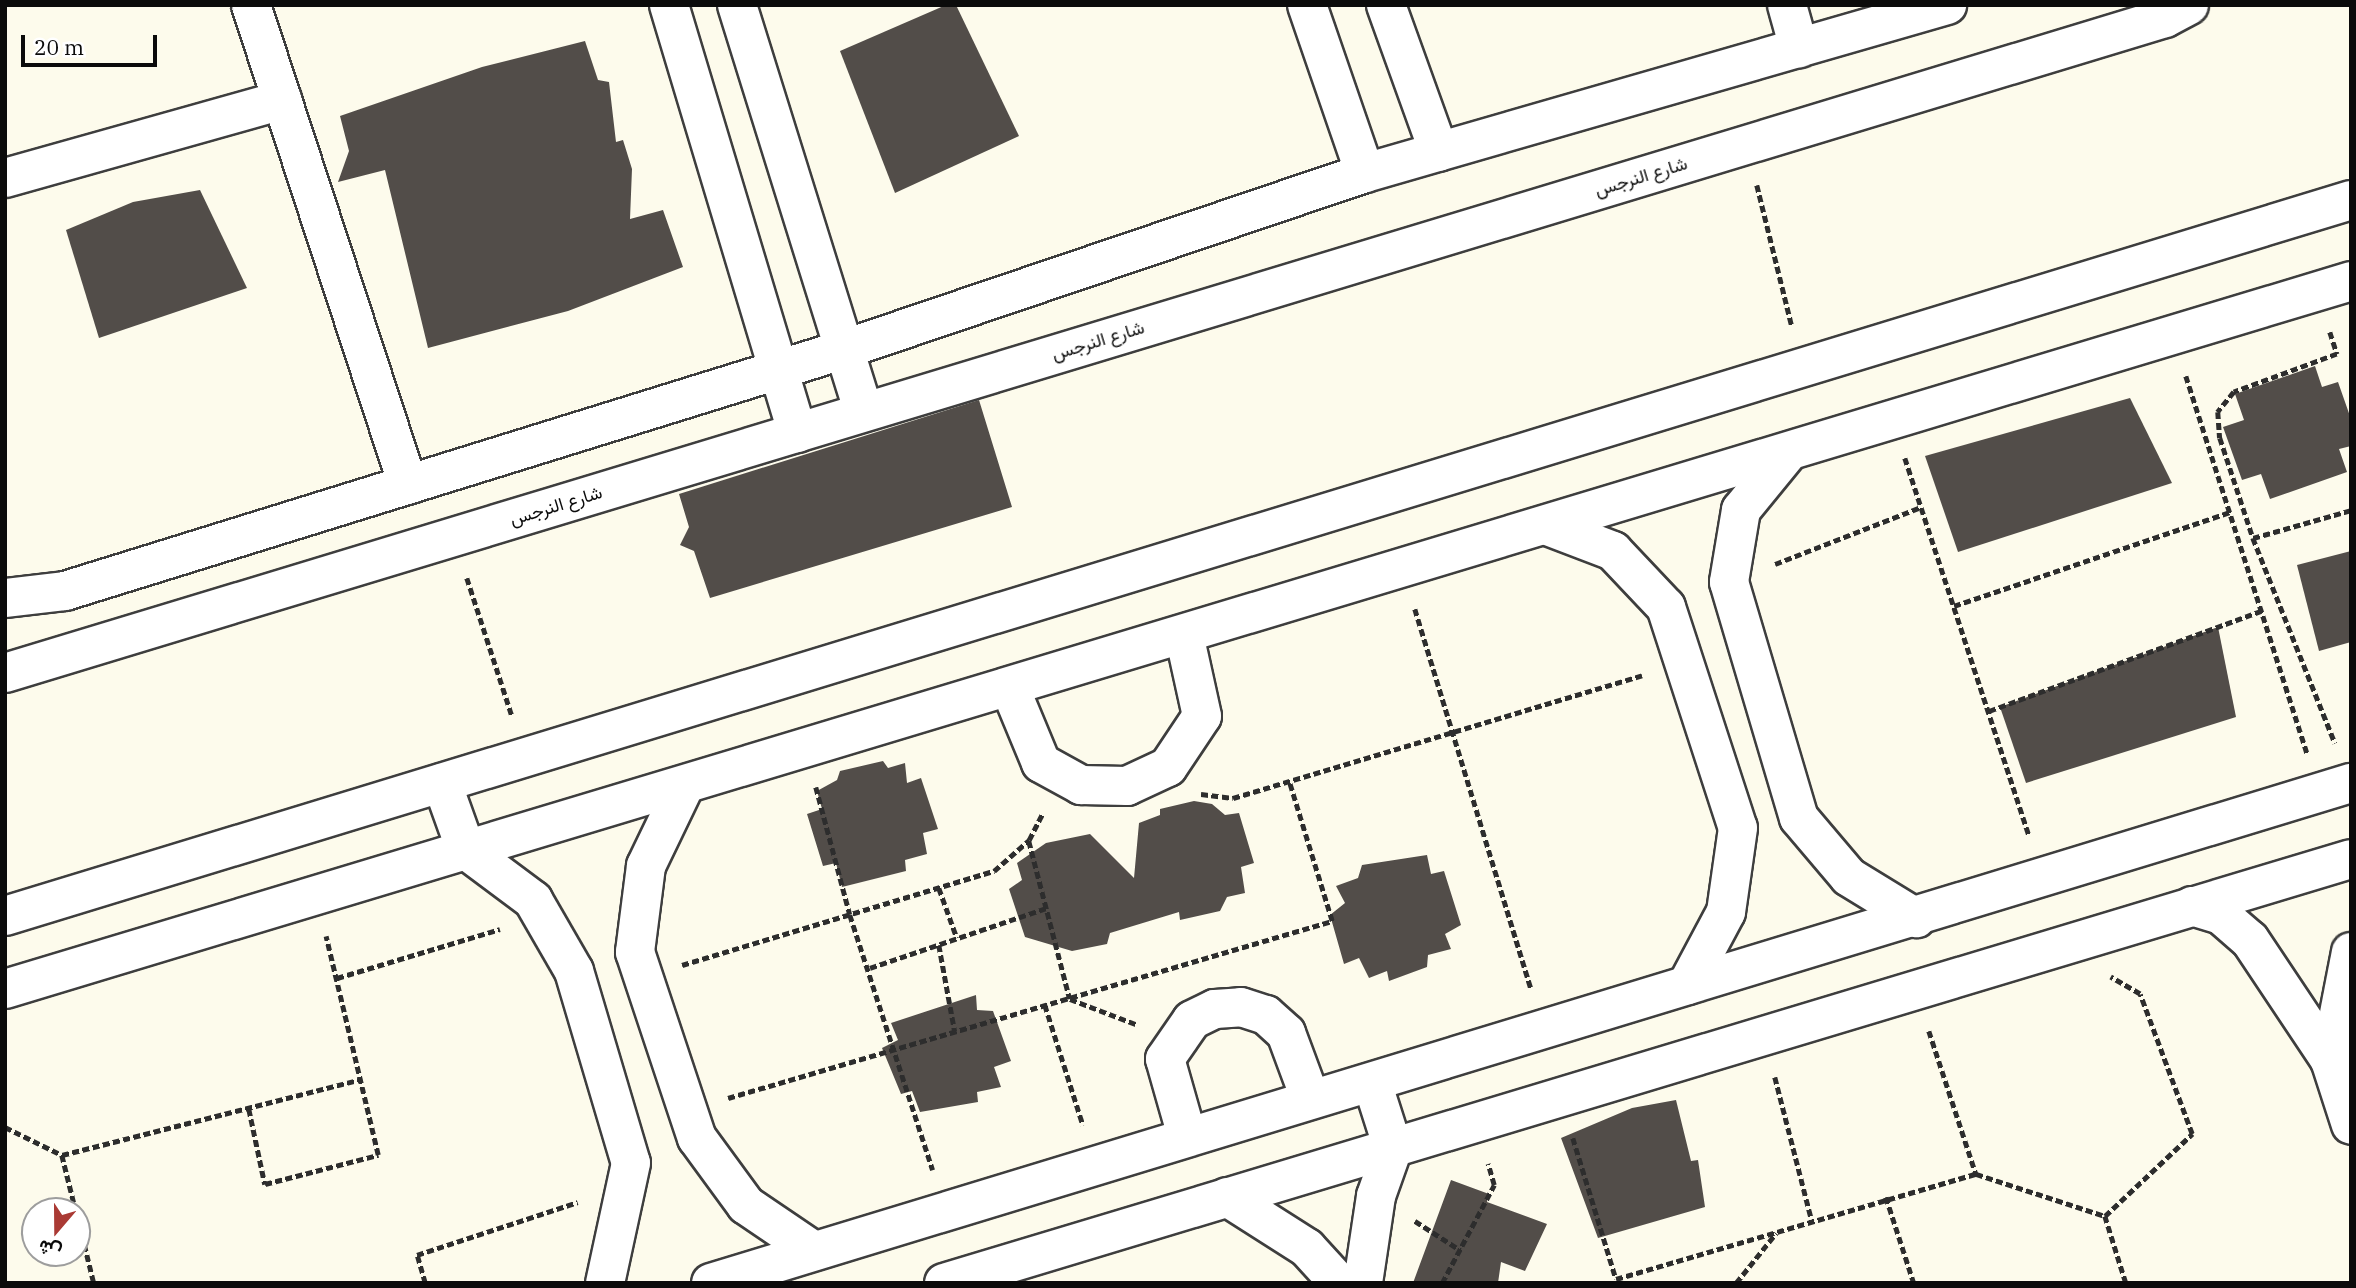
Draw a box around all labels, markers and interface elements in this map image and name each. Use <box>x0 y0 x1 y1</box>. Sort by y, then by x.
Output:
scale bar <box>24 21 161 65</box>
text: 20 m <box>34 33 84 61</box>
street label: شارع النرجس <box>1592 153 1690 201</box>
street label: شارع النرجس <box>1049 317 1147 365</box>
street label: شارع النرجس <box>507 482 605 530</box>
north arrow <box>21 1197 91 1267</box>
text: ش <box>35 1235 64 1265</box>

